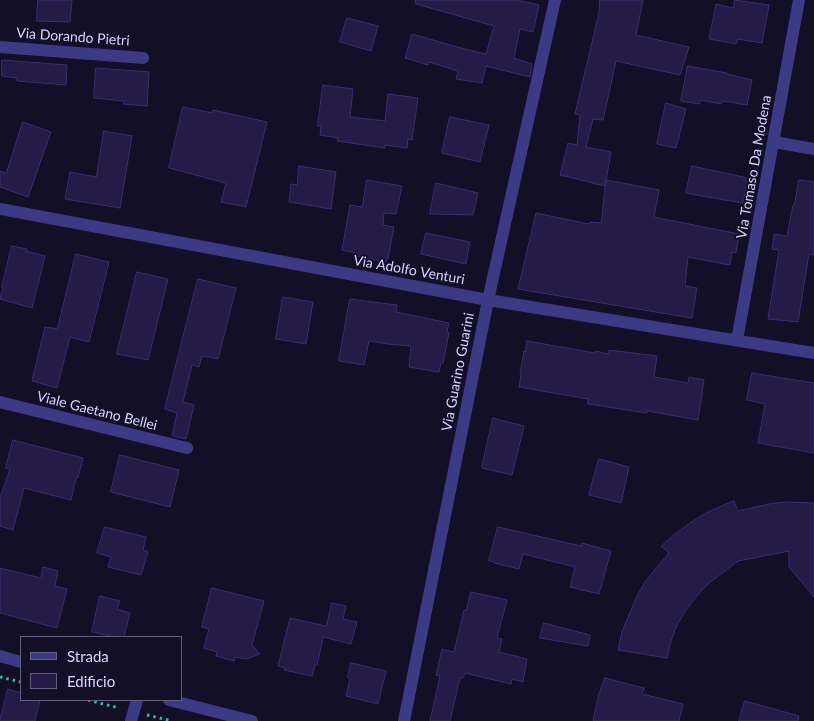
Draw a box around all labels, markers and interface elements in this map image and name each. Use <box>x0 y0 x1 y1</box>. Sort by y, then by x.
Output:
street label: Via Dorando Pietri <box>16 25 130 49</box>
street label: Via Tomaso Da Modena <box>733 94 775 240</box>
street label: Via Adolfo Venturi <box>352 252 466 288</box>
street label: Via Guarino Guarini <box>438 311 478 433</box>
street label: Viale Gaetano Bellei <box>35 388 159 434</box>
legend <box>20 636 182 701</box>
text: Strada <box>67 647 109 665</box>
text: Edificio <box>67 672 115 690</box>

